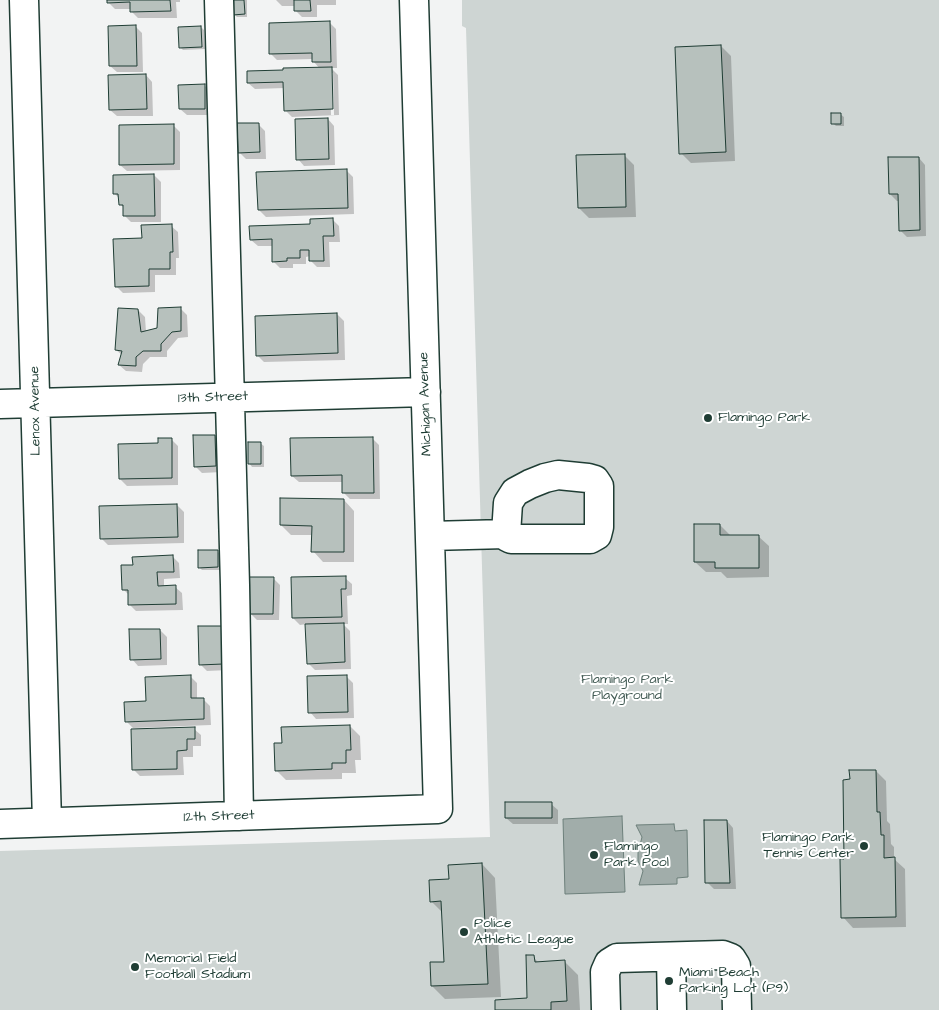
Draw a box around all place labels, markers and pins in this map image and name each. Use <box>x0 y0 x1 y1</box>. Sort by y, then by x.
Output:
place label: Flamingo Park <box>718 410 810 426</box>
marker: Flamingo Park <box>702 412 714 424</box>
place label: Flamingo Park Tennis Center <box>762 830 854 862</box>
place label: Flamingo Park Pool <box>604 839 669 872</box>
marker: Flamingo Park Tennis Center <box>858 840 870 852</box>
marker: Flamingo Park Pool <box>588 849 600 861</box>
place label: Police Athletic League <box>474 916 574 949</box>
marker: Police Athletic League <box>458 926 470 938</box>
place label: Memorial Field Football Stadium <box>145 951 250 984</box>
marker: Memorial Field Football Stadium <box>129 961 141 973</box>
place label: Miami Beach Parking Lot (P9) <box>679 965 788 998</box>
marker: Miami Beach Parking Lot (P9) <box>663 975 675 987</box>

